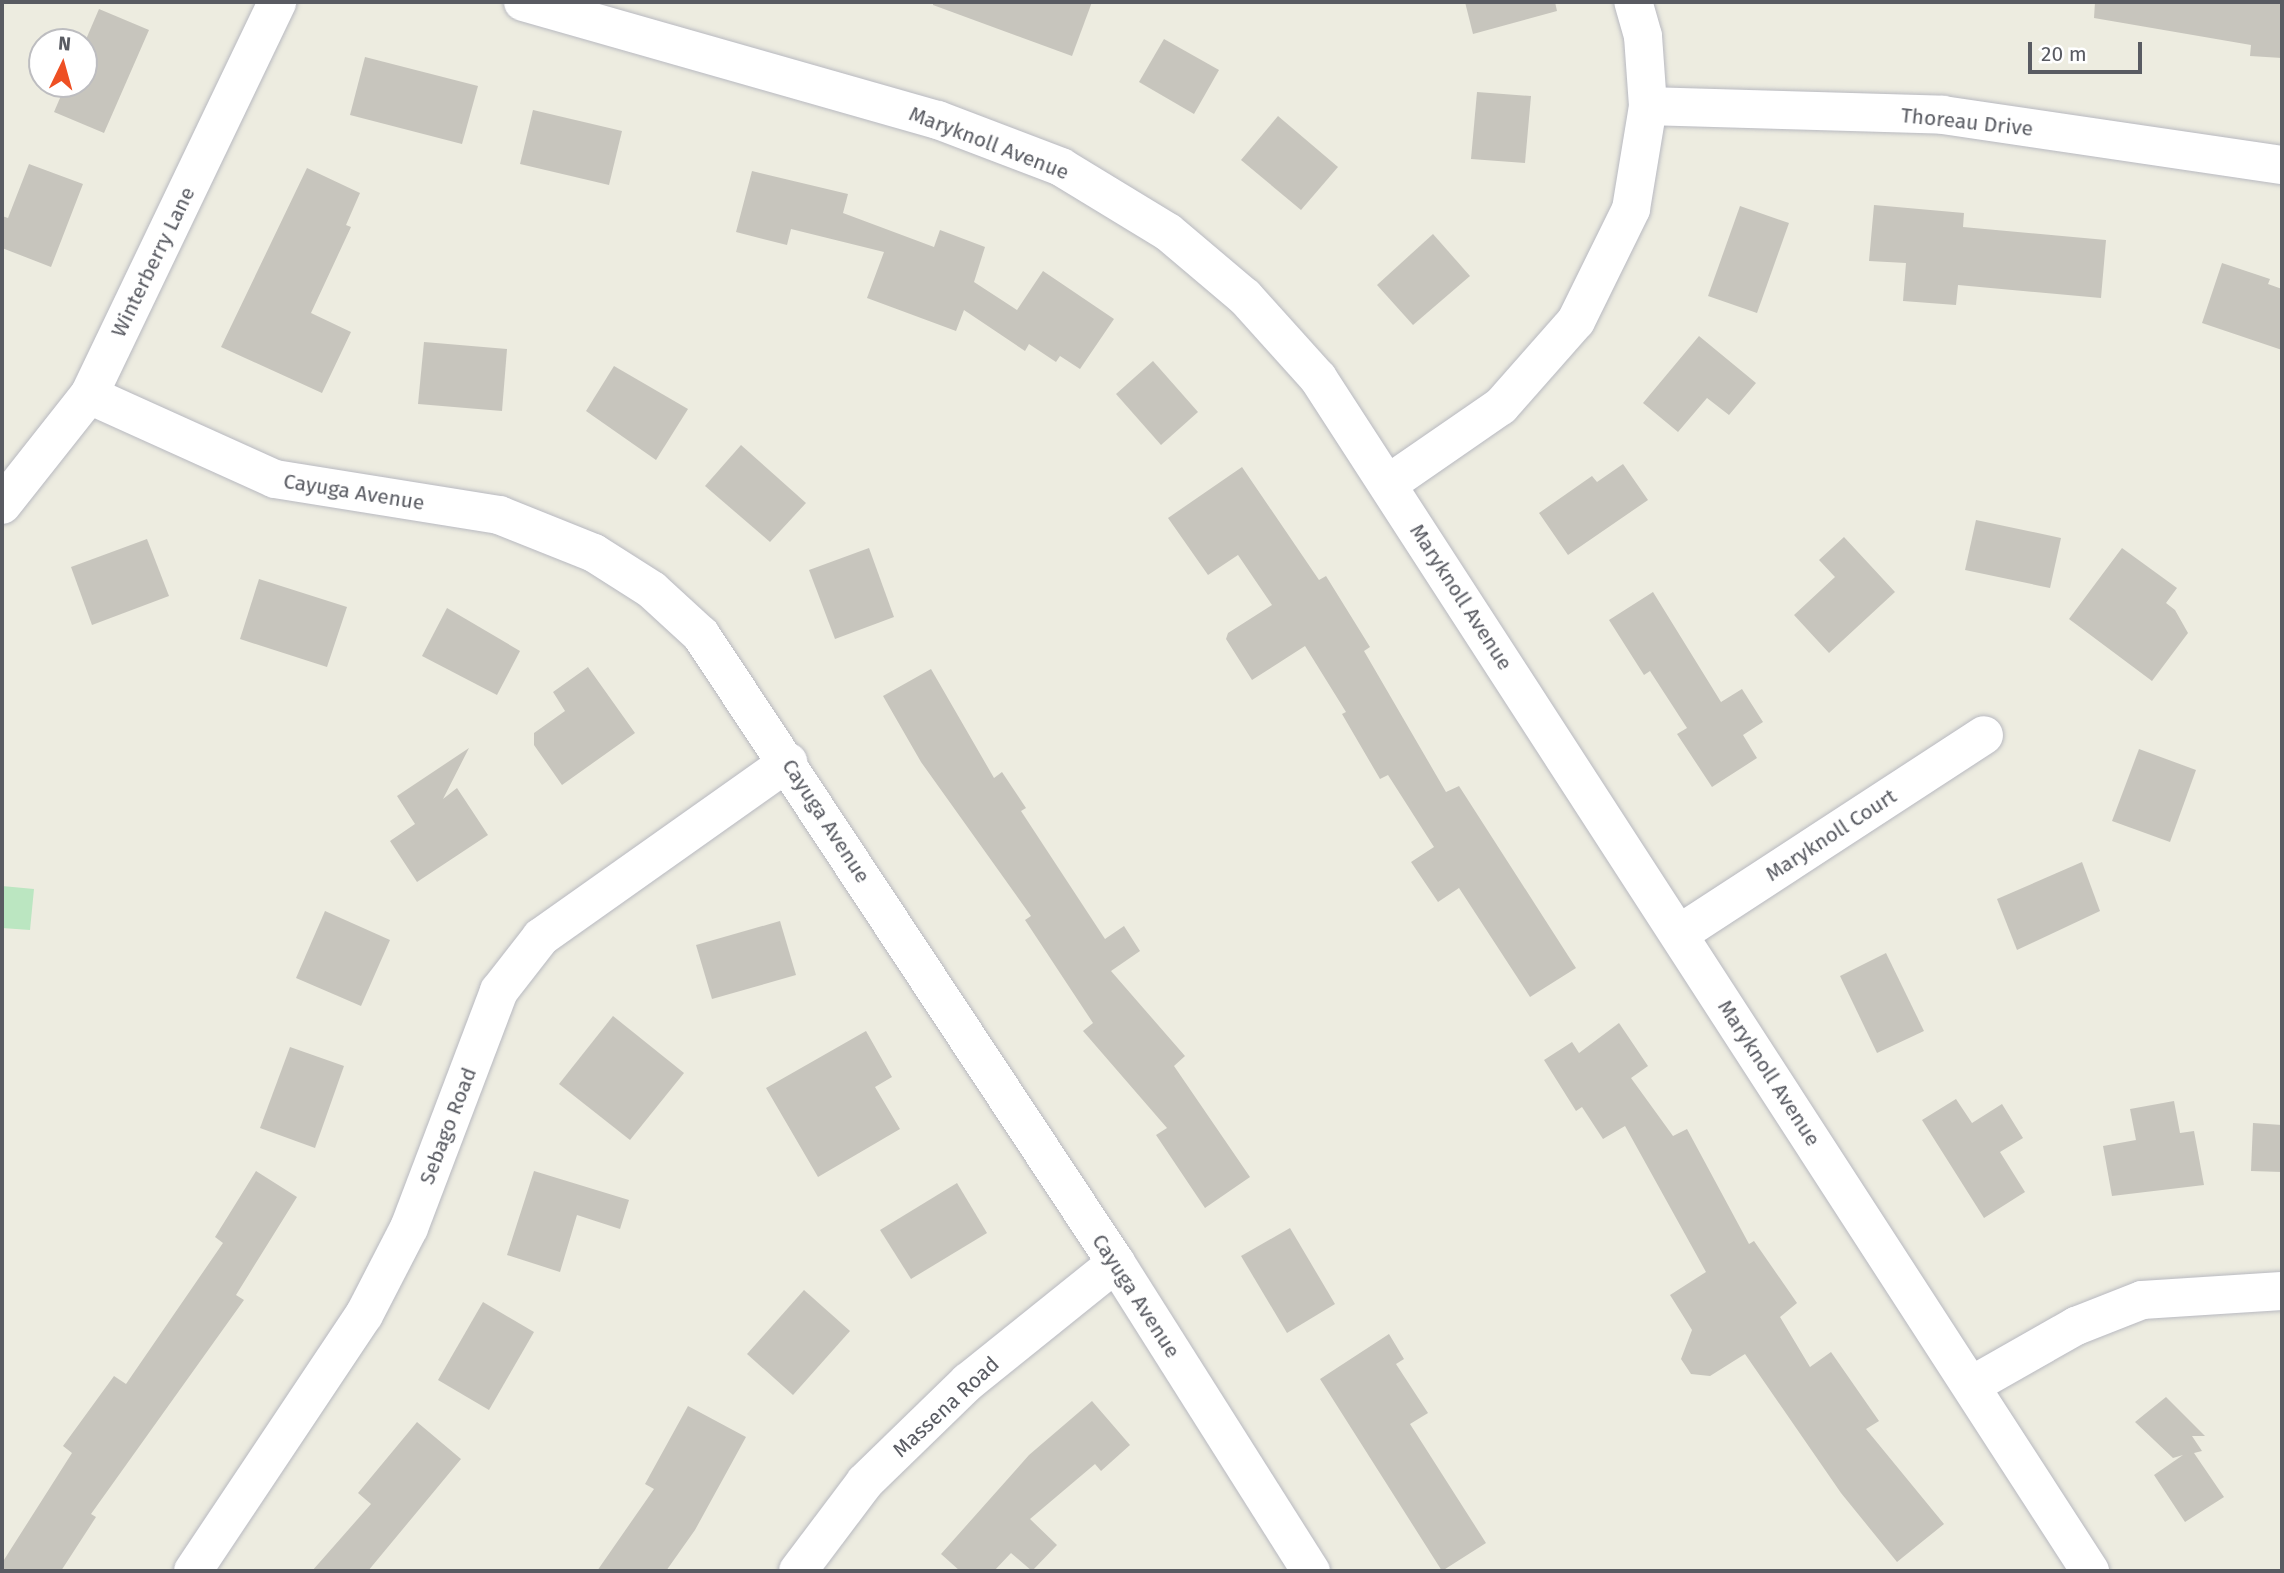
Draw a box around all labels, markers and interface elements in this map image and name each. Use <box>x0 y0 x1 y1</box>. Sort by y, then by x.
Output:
north arrow <box>28 28 98 98</box>
scale bar <box>2032 28 2146 72</box>
text: N <box>57 32 72 56</box>
text: 20 m <box>2041 41 2087 67</box>
street label: Maryknoll Avenue <box>906 101 1072 185</box>
street label: Thoreau Drive <box>1900 103 2034 141</box>
street label: Winterberry Lane <box>106 183 200 341</box>
street label: Cayuga Avenue <box>282 468 426 516</box>
street label: Maryknoll Avenue <box>1404 519 1518 675</box>
street label: Cayuga Avenue <box>777 754 875 888</box>
street label: Maryknoll Court <box>1761 783 1901 887</box>
street label: Maryknoll Avenue <box>1712 995 1826 1151</box>
street label: Sebago Road <box>414 1064 482 1188</box>
street label: Cayuga Avenue <box>1087 1229 1185 1363</box>
street label: Massena Road <box>888 1351 1004 1463</box>

